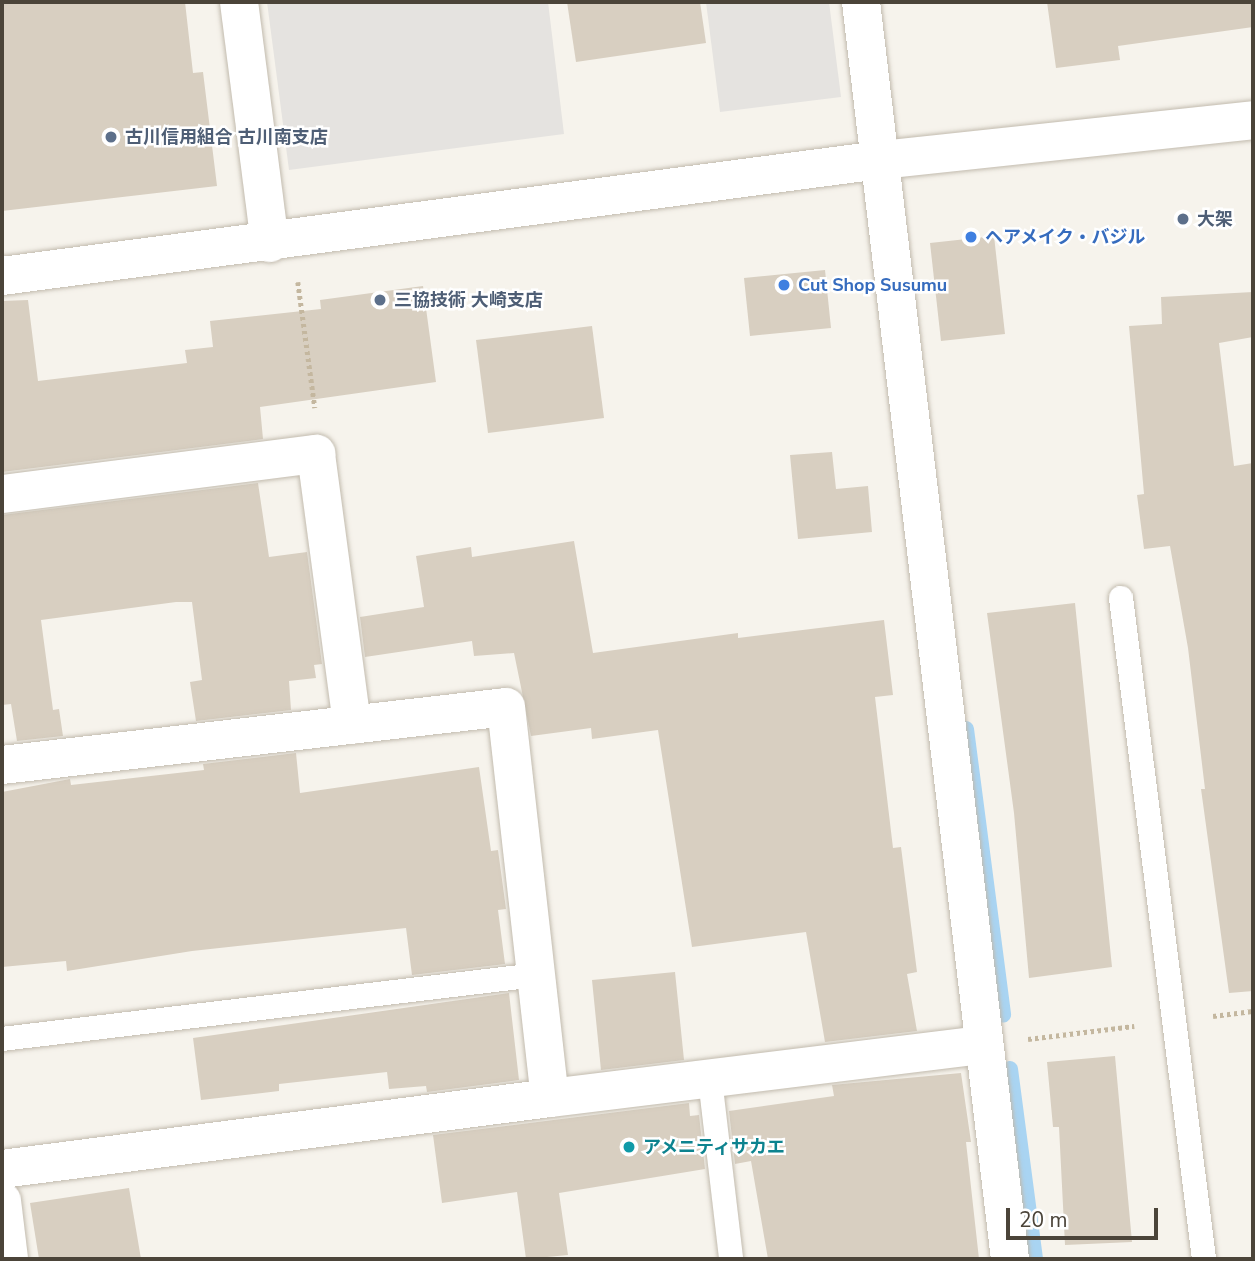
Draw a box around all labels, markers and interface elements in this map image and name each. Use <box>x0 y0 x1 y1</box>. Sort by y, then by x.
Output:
place label: 古川信用組合 古川南支店 <box>125 126 328 148</box>
marker: 古川信用組合 古川南支店 <box>103 129 119 145</box>
place label: 大架 <box>1197 208 1233 230</box>
marker: 大架 <box>1175 211 1191 227</box>
place label: ヘアメイク・バジル <box>985 226 1147 248</box>
marker: ヘアメイク・バジル <box>963 229 979 245</box>
place label: Cut Shop Susumu <box>798 274 947 296</box>
marker: Cut Shop Susumu <box>776 277 792 293</box>
place label: 三協技術 大崎支店 <box>394 289 543 311</box>
marker: 三協技術 大崎支店 <box>372 292 388 308</box>
place label: アメニティサカエ <box>643 1136 787 1158</box>
marker: アメニティサカエ <box>621 1139 637 1155</box>
scale bar <box>1010 1194 1162 1238</box>
text: 20 m <box>1019 1206 1068 1234</box>

